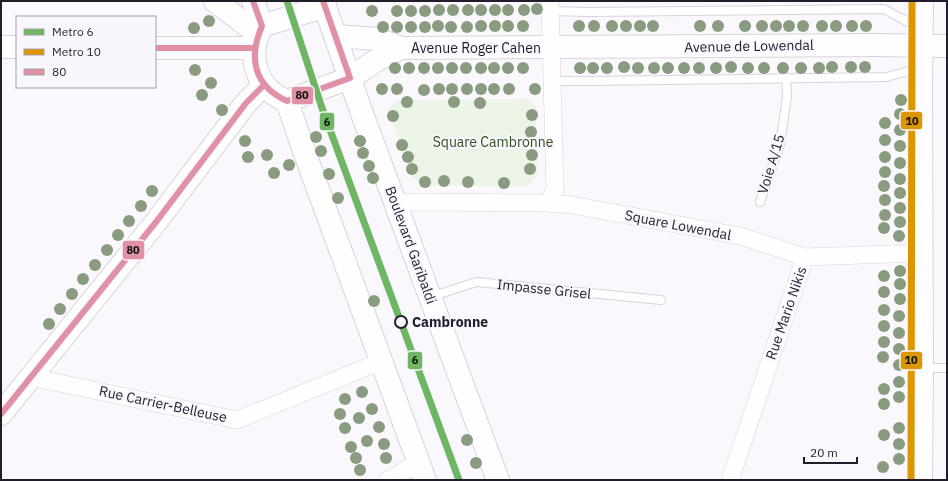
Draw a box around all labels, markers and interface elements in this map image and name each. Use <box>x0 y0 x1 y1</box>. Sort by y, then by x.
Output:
legend <box>16 16 156 88</box>
text: Metro 6 <box>52 24 94 39</box>
street label: Avenue de Lowendal <box>684 36 814 56</box>
street label: Avenue Roger Cahen <box>411 39 541 57</box>
text: Metro 10 <box>52 44 101 59</box>
text: 80 <box>52 64 66 79</box>
line badge: 80 <box>291 86 314 105</box>
text: 80 <box>295 88 309 102</box>
line badge: 10 <box>900 111 923 130</box>
line badge: 6 <box>319 112 335 131</box>
text: 10 <box>905 114 919 128</box>
text: 6 <box>324 115 331 129</box>
street label: Voie A/15 <box>753 132 789 196</box>
park label: Square Cambronne <box>433 133 554 151</box>
street label: Boulevard Garibaldi <box>381 184 441 306</box>
street label: Square Lowendal <box>623 206 733 244</box>
line badge: 80 <box>122 240 145 260</box>
text: 80 <box>126 243 140 257</box>
street label: Rue Mario Nikis <box>762 264 810 362</box>
street label: Impasse Grisel <box>496 275 592 303</box>
place label: Cambronne <box>412 313 488 331</box>
marker: Cambronne <box>394 315 408 329</box>
line badge: 6 <box>407 351 423 370</box>
line badge: 10 <box>900 351 923 370</box>
text: 6 <box>412 353 419 367</box>
text: 10 <box>904 353 918 367</box>
street label: Rue Carrier-Belleuse <box>97 382 229 426</box>
scale bar <box>804 439 857 465</box>
text: 20 m <box>810 445 838 460</box>

